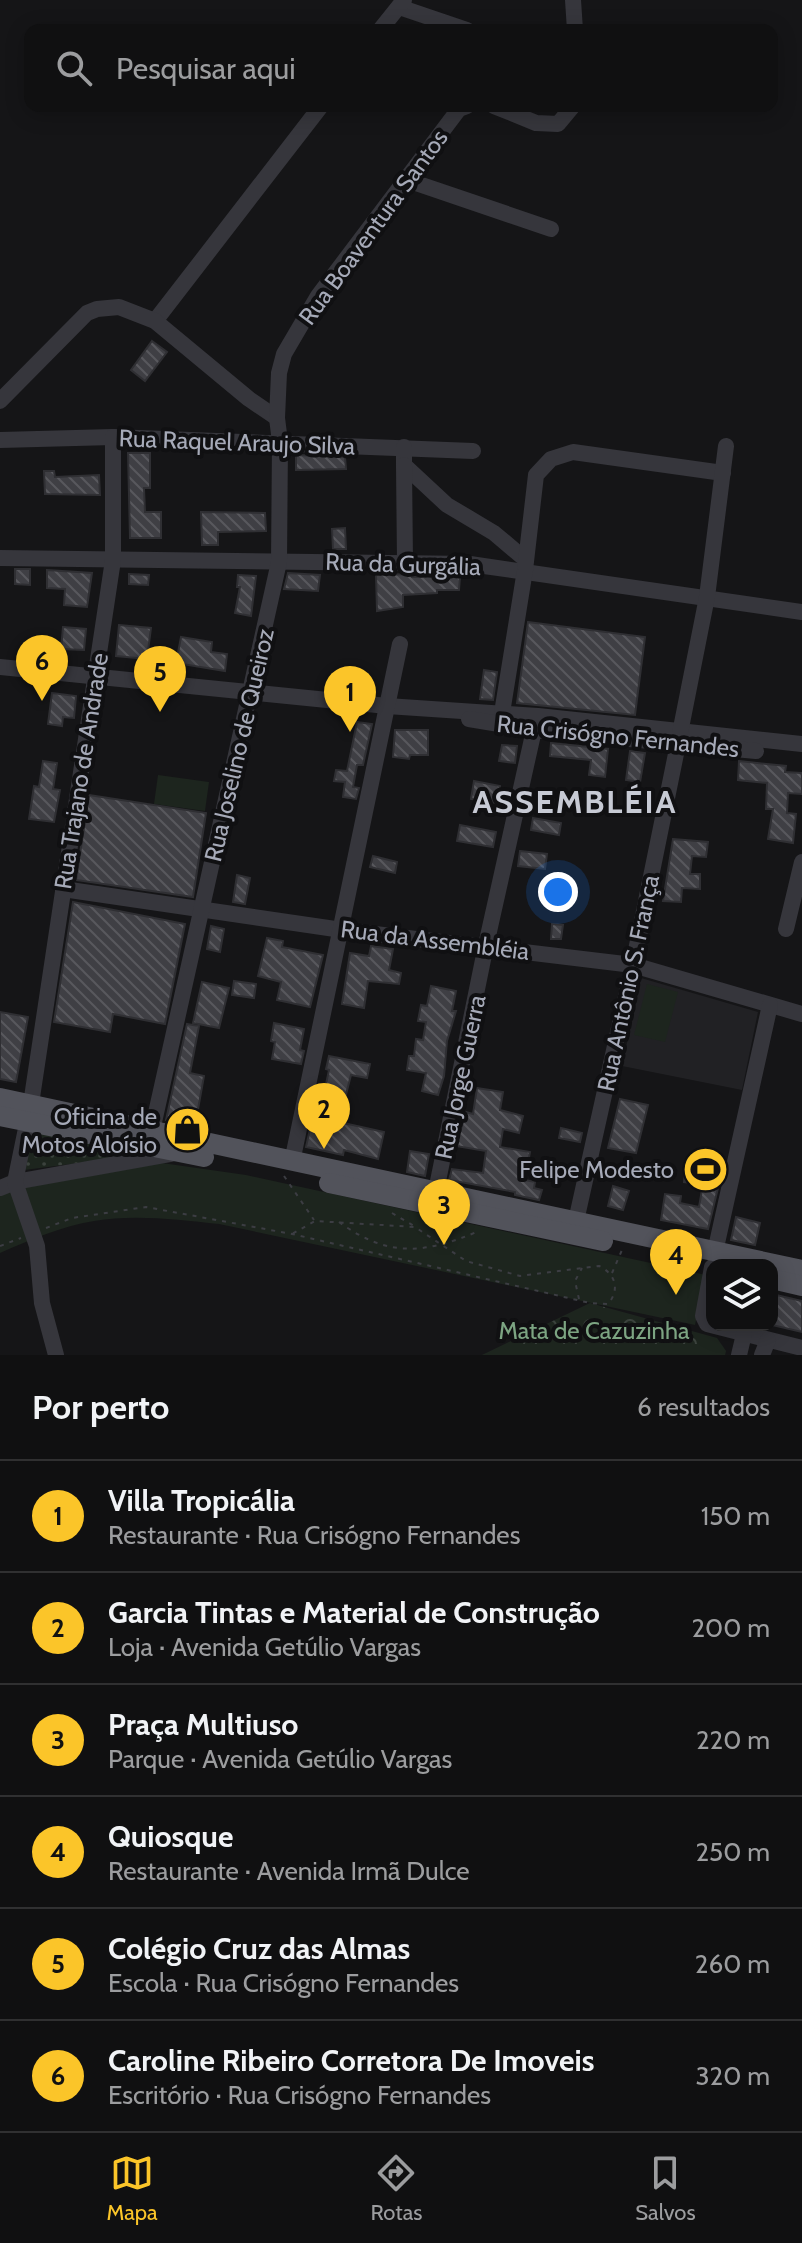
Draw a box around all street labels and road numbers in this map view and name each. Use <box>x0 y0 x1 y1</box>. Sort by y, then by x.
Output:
street label: Rua Boaventura Santos <box>292 124 454 330</box>
street label: Rua Raquel Araujo Silva <box>118 423 356 461</box>
street label: Rua da Gurgália <box>325 547 482 581</box>
street label: Rua Joselino de Queiroz <box>198 626 280 864</box>
street label: Rua Trajano de Andrade <box>48 651 114 891</box>
street label: Rua Crisógno Fernandes <box>495 709 741 763</box>
street label: Rua Antônio S. França <box>591 872 665 1094</box>
street label: Rua da Assembléia <box>339 914 531 966</box>
street label: Rua Jorge Guerra <box>428 992 492 1162</box>

